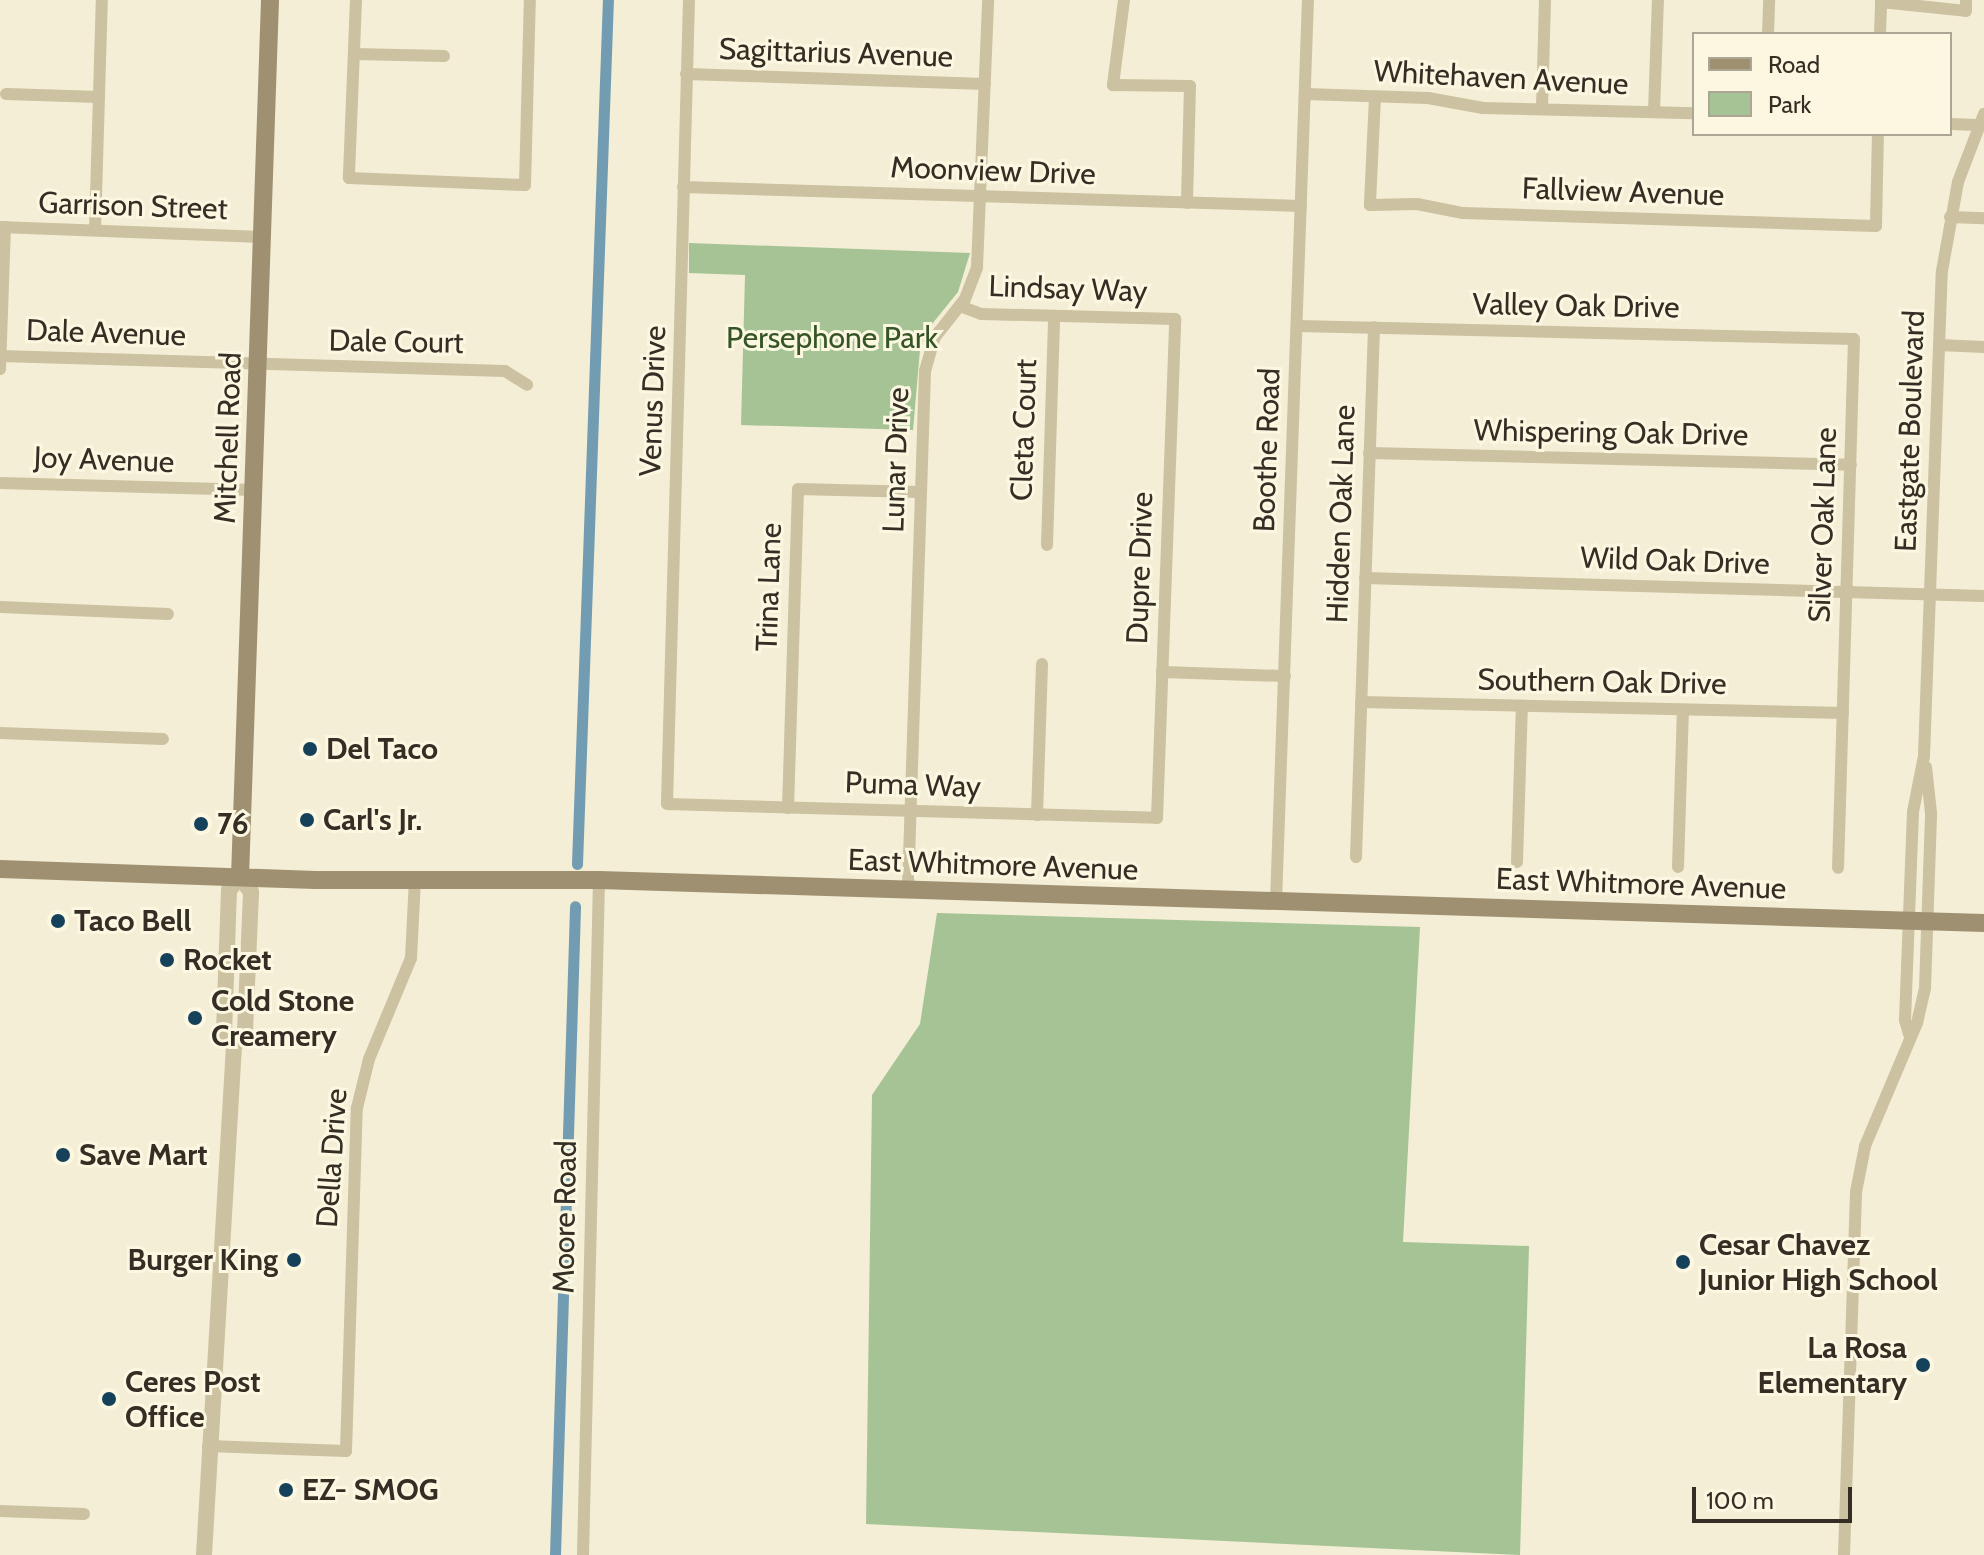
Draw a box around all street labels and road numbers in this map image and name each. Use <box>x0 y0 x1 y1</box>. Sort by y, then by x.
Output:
street label: Sagittarius Avenue <box>718 31 954 75</box>
street label: Whitehaven Avenue <box>1373 53 1629 103</box>
street label: Moonview Drive <box>890 149 1096 193</box>
street label: Fallview Avenue <box>1521 170 1725 214</box>
street label: Garrison Street <box>38 185 228 227</box>
street label: Lindsay Way <box>988 268 1148 310</box>
street label: Valley Oak Drive <box>1472 286 1680 326</box>
street label: Eastgate Boulevard <box>1888 310 1932 552</box>
street label: Dale Avenue <box>25 312 187 354</box>
street label: Dale Court <box>328 323 464 361</box>
street label: Venus Drive <box>632 325 674 477</box>
street label: Mitchell Road <box>207 352 249 524</box>
street label: Cleta Court <box>1004 358 1044 502</box>
street label: Boothe Road <box>1246 367 1288 533</box>
street label: Lunar Drive <box>875 387 917 533</box>
street label: Hidden Oak Lane <box>1319 404 1363 624</box>
street label: Whispering Oak Drive <box>1473 413 1749 453</box>
street label: Silver Oak Lane <box>1802 427 1844 623</box>
street label: Joy Avenue <box>33 440 175 480</box>
street label: Dupre Drive <box>1119 491 1161 645</box>
street label: Trina Lane <box>749 522 789 652</box>
street label: Wild Oak Drive <box>1580 540 1770 582</box>
street label: Southern Oak Drive <box>1477 662 1727 702</box>
street label: Puma Way <box>844 765 982 805</box>
street label: East Whitmore Avenue <box>847 842 1139 888</box>
street label: East Whitmore Avenue <box>1495 861 1787 907</box>
street label: Della Drive <box>309 1087 355 1229</box>
street label: Moore Road <box>546 1140 584 1294</box>

